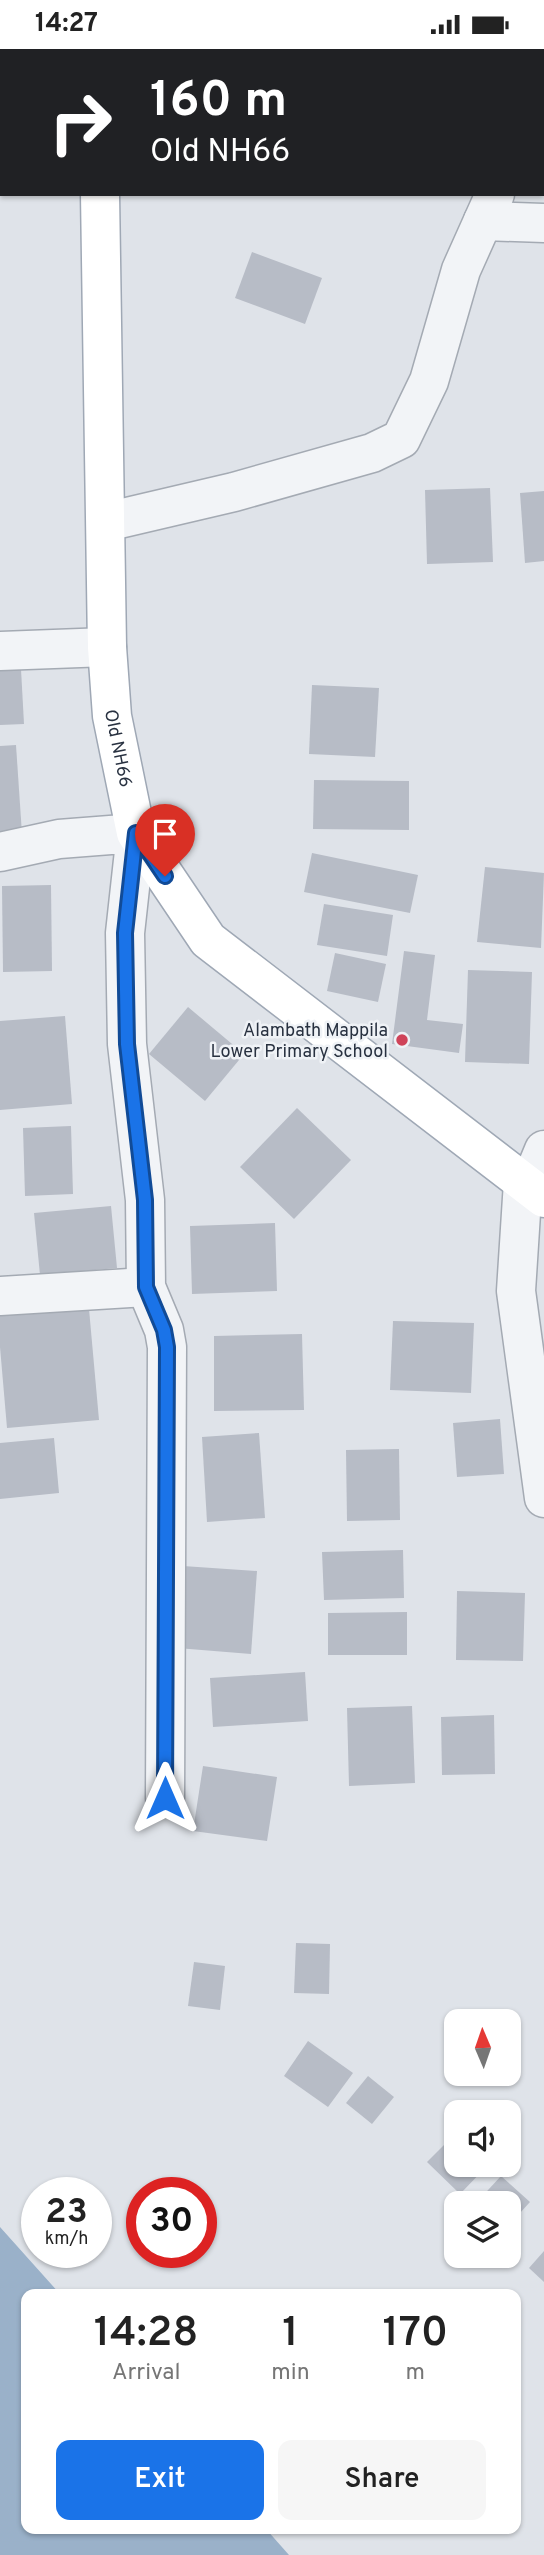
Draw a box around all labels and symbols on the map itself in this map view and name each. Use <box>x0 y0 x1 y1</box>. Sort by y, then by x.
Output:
street label: Old NH66 <box>99 709 136 789</box>
pin <box>135 804 195 876</box>
place label: Alambath Mappila Lower Primary School <box>211 1020 388 1064</box>
marker: Alambath Mappila Lower Primary School <box>394 1032 410 1048</box>
position arrow <box>128 1761 202 1835</box>
north arrow <box>444 2009 522 2086</box>
speed limit sign: 30 <box>126 2177 217 2268</box>

